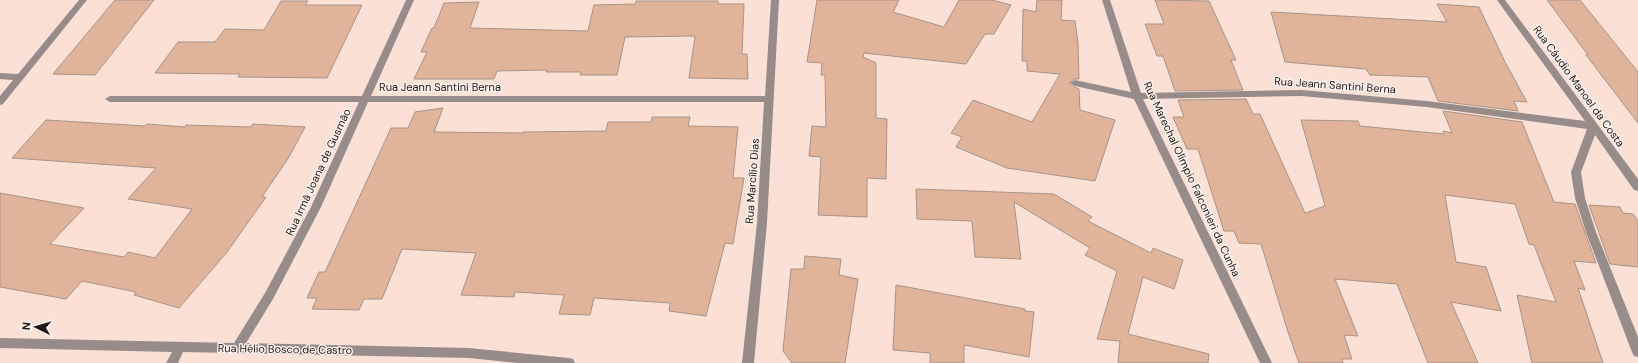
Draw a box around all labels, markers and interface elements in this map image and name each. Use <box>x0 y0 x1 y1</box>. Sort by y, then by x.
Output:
street label: Rua Cáudio Manoel da Costa <box>1530 23 1628 149</box>
street label: Rua Jeann Santini Berna <box>1274 74 1396 96</box>
street label: Rua Marechal Olímpio Falconieri da Cunha <box>1141 79 1243 279</box>
street label: Rua Jeann Santini Berna <box>379 80 501 94</box>
street label: Rua Irmã Joana de Gusmão <box>282 106 354 238</box>
street label: Rua Marcílio Dias <box>742 138 762 224</box>
north arrow <box>16 307 56 347</box>
text: N <box>19 322 33 331</box>
street label: Rua Hélio Bosco de Castro <box>218 341 352 357</box>

